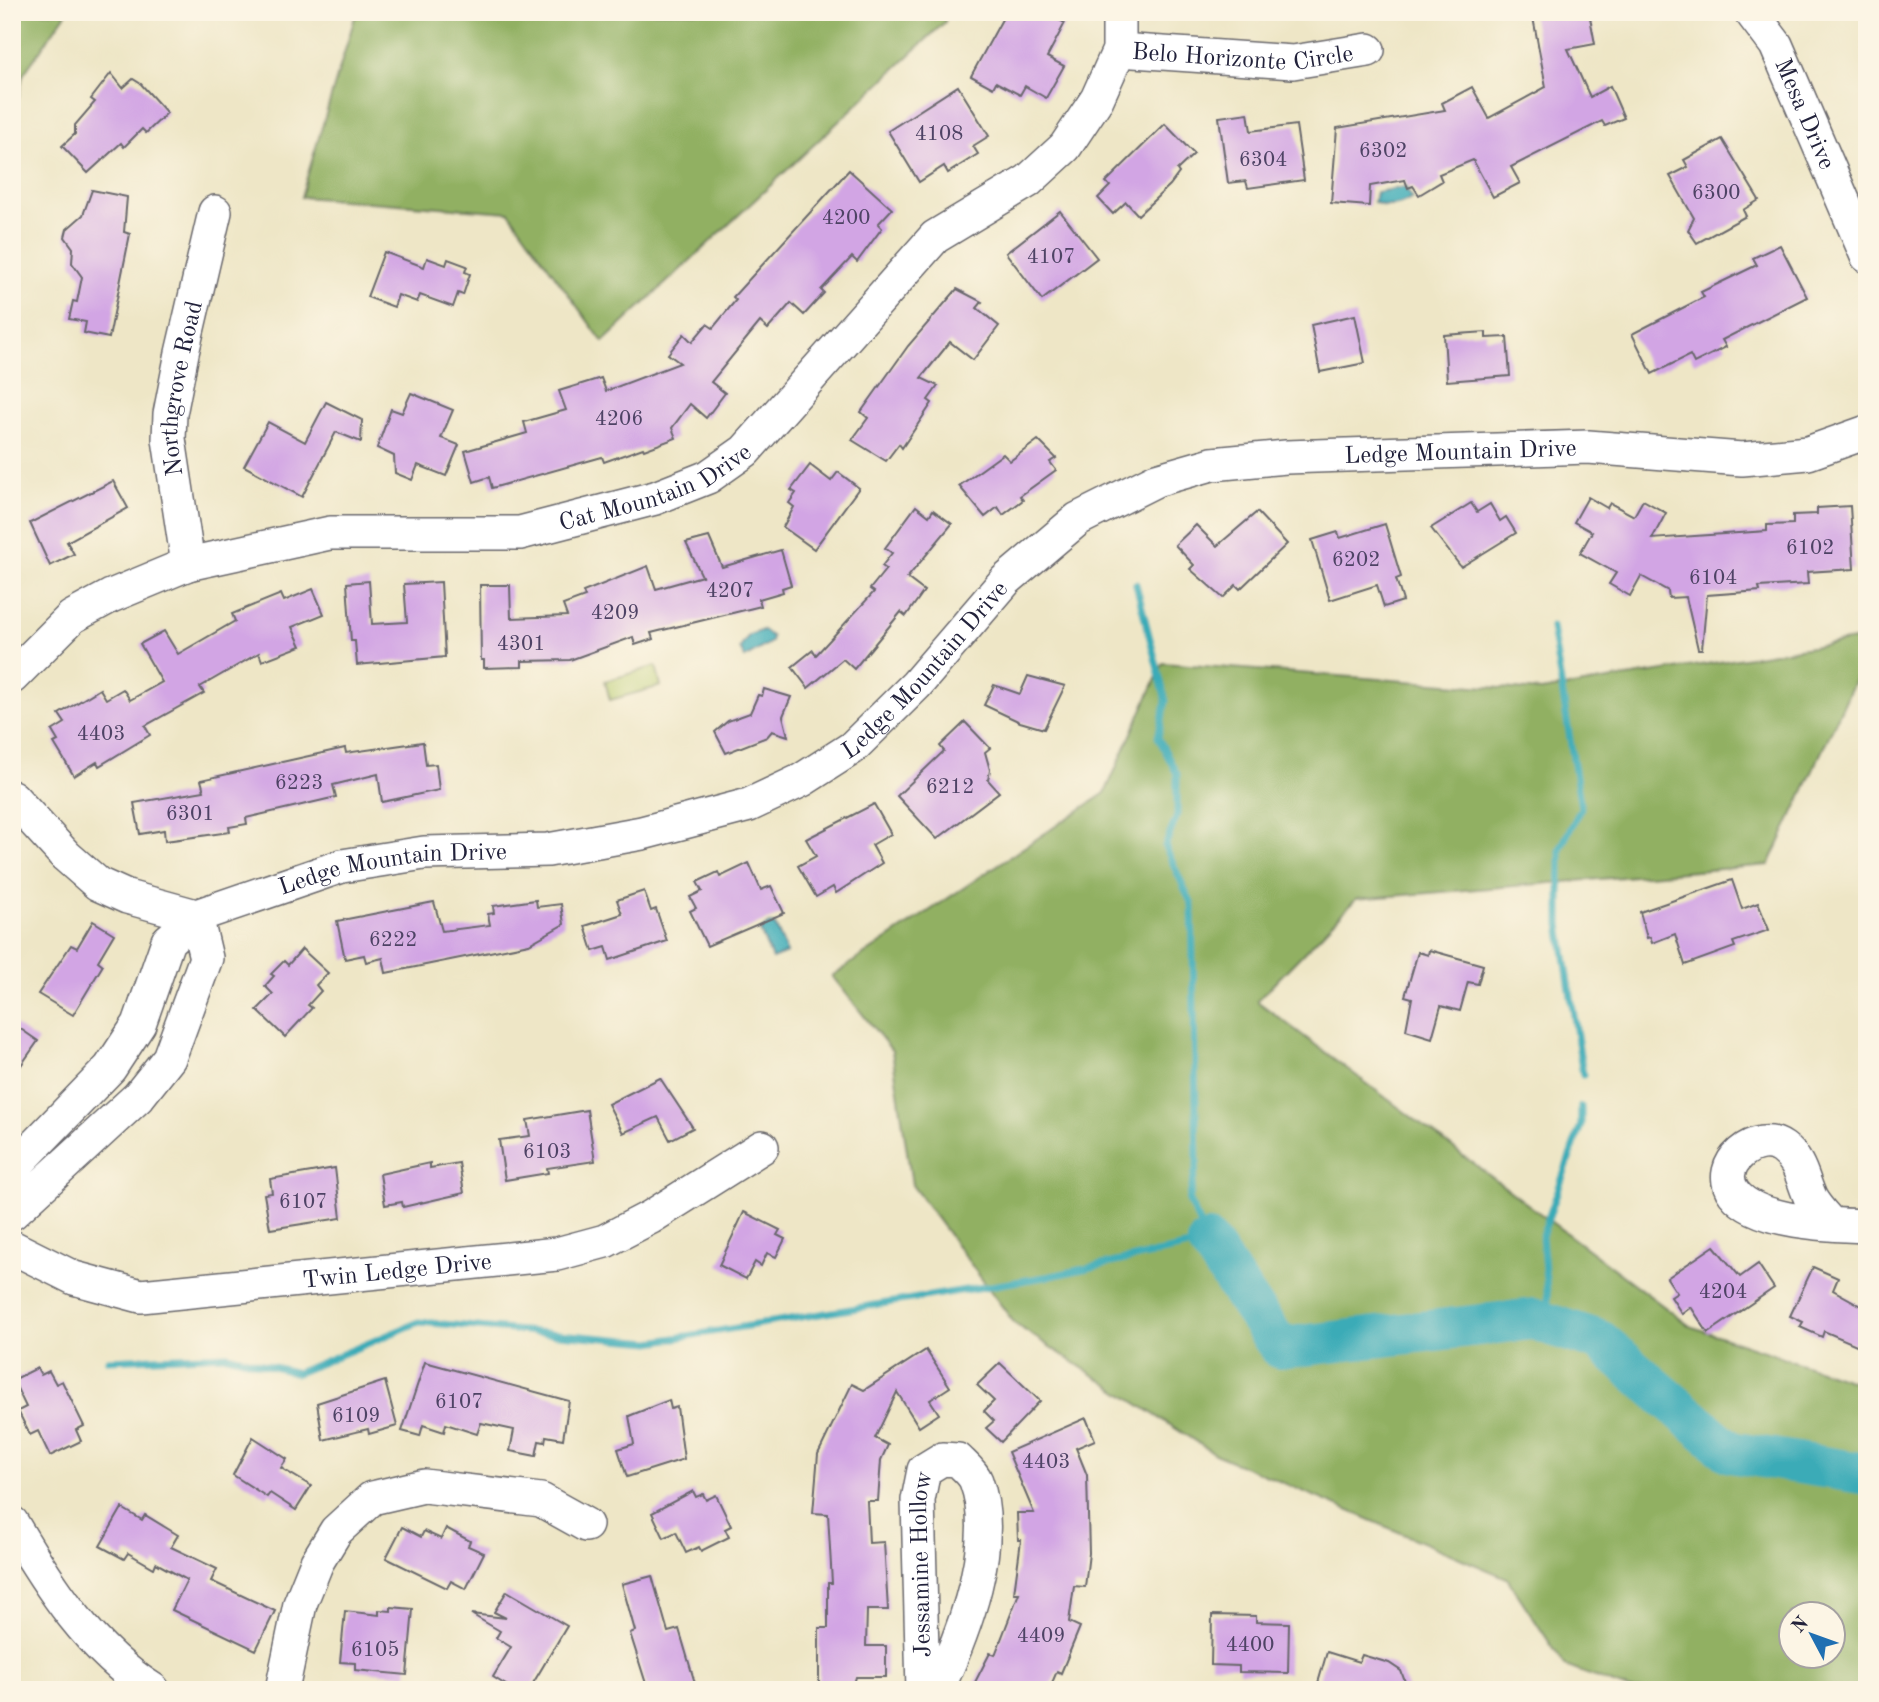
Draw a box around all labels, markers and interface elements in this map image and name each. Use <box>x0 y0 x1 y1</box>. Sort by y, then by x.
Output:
street label: Belo Horizonte Circle <box>1131 41 1355 76</box>
street label: Mesa Drive <box>1769 55 1838 173</box>
house number: 4108 <box>915 124 963 145</box>
house number: 6302 <box>1359 141 1407 162</box>
house number: 6304 <box>1239 150 1287 171</box>
house number: 6300 <box>1692 183 1740 204</box>
house number: 4200 <box>822 208 870 229</box>
house number: 4107 <box>1027 247 1075 268</box>
street label: Northgrove Road <box>159 299 208 478</box>
house number: 4206 <box>595 409 643 430</box>
street label: Ledge Mountain Drive <box>1344 437 1577 469</box>
street label: Cat Mountain Drive <box>557 441 756 536</box>
house number: 6102 <box>1786 538 1834 559</box>
house number: 6202 <box>1332 550 1380 571</box>
house number: 6104 <box>1689 568 1737 589</box>
street label: Ledge Mountain Drive <box>839 577 1013 765</box>
house number: 4207 <box>706 581 754 602</box>
house number: 4209 <box>591 603 639 624</box>
house number: 4301 <box>497 634 545 655</box>
house number: 4403 <box>77 724 125 745</box>
house number: 6223 <box>275 773 323 794</box>
house number: 6212 <box>926 777 974 798</box>
house number: 6301 <box>166 804 214 825</box>
street label: Ledge Mountain Drive <box>276 841 507 901</box>
house number: 6222 <box>369 930 417 951</box>
house number: 6103 <box>523 1142 571 1163</box>
house number: 6107 <box>279 1192 327 1213</box>
street label: Twin Ledge Drive <box>301 1251 493 1294</box>
house number: 4204 <box>1699 1282 1747 1303</box>
house number: 6107 <box>435 1392 483 1413</box>
house number: 6109 <box>332 1406 380 1427</box>
house number: 4403 <box>1022 1452 1070 1473</box>
street label: Jessamine Hollow <box>908 1469 938 1658</box>
north arrow <box>1778 1600 1848 1670</box>
text: N <box>1789 1613 1813 1637</box>
house number: 4409 <box>1017 1626 1065 1647</box>
house number: 4400 <box>1226 1635 1274 1656</box>
house number: 6105 <box>351 1640 399 1661</box>

